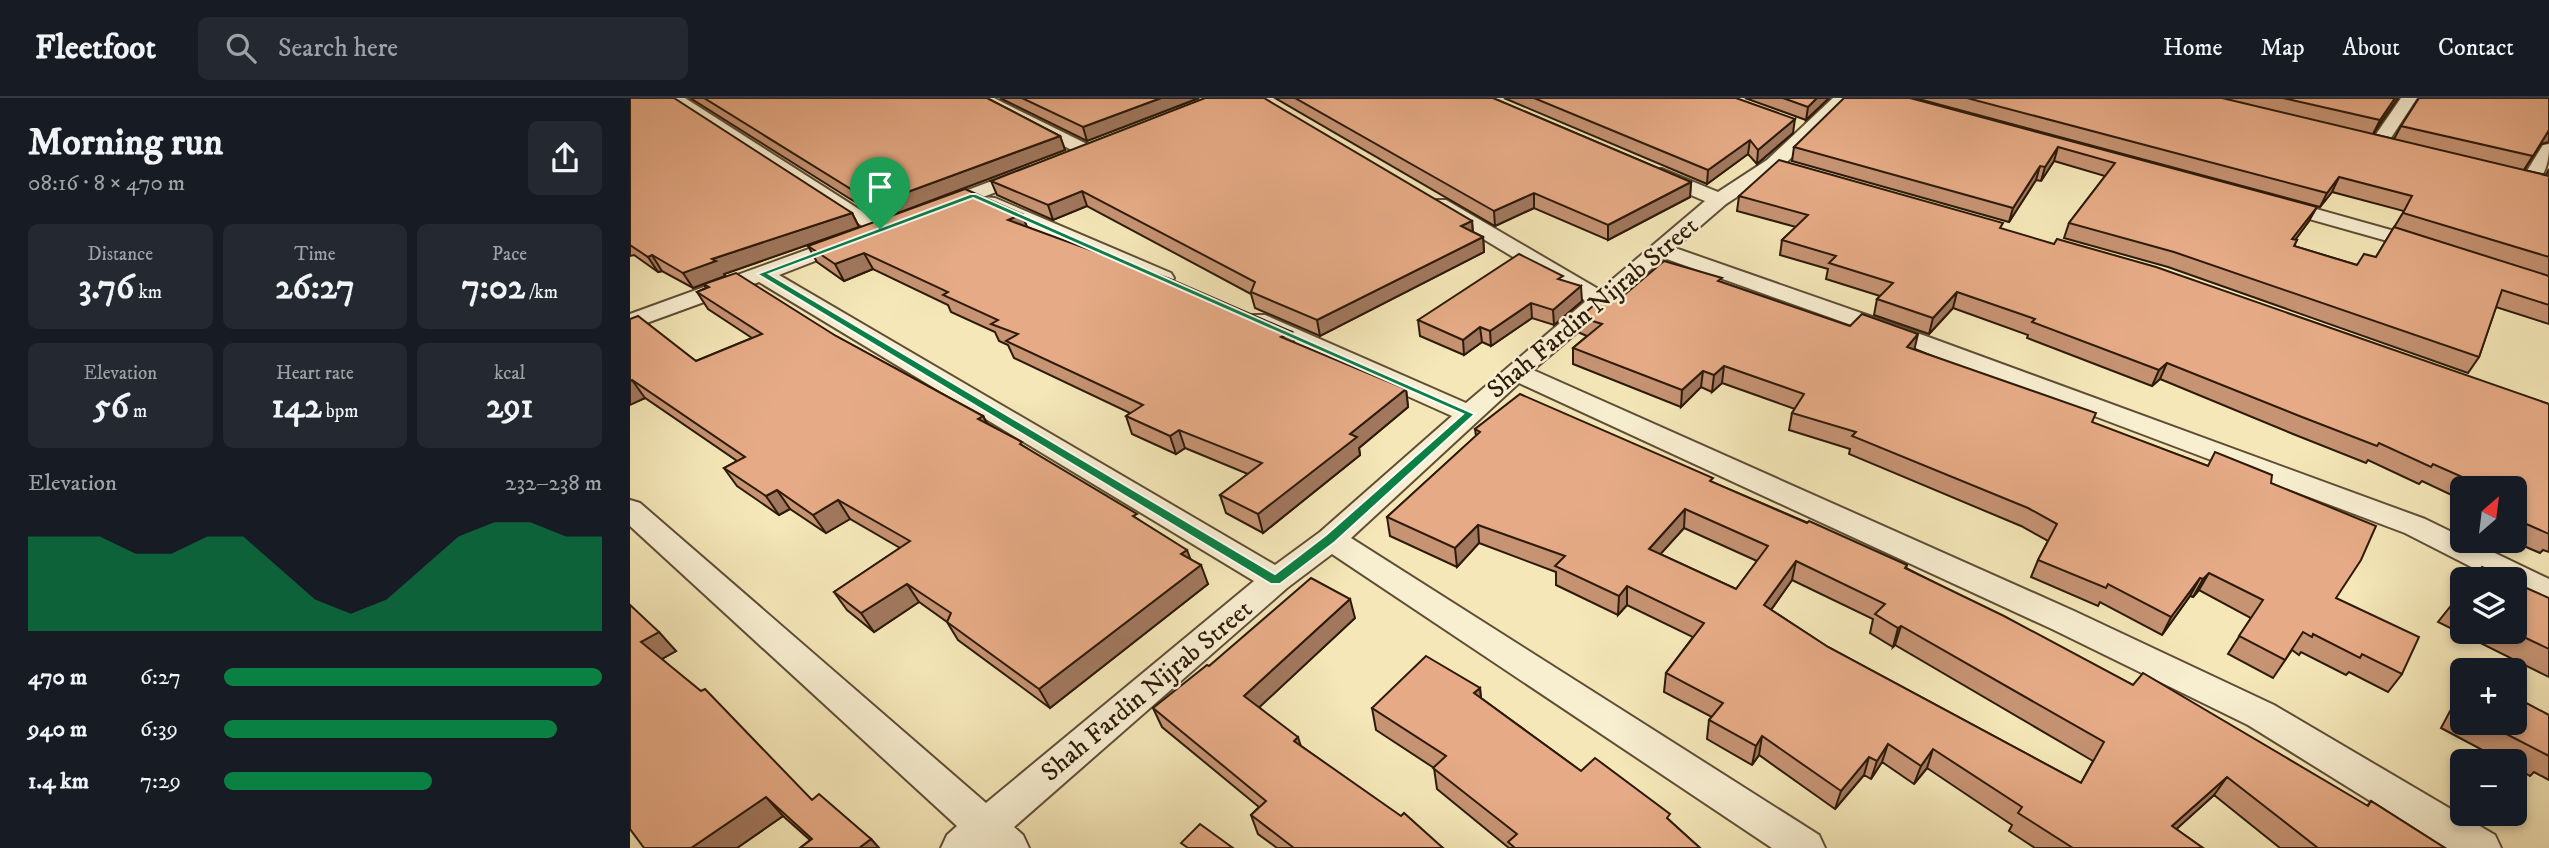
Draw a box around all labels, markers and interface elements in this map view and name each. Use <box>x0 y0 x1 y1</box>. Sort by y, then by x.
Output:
search box <box>198 17 688 80</box>
text: Fleetfoot <box>35 28 156 69</box>
icon: search <box>222 29 260 67</box>
text: Search here <box>278 32 398 65</box>
text: Home <box>2163 33 2222 63</box>
text: Map <box>2260 33 2305 63</box>
text: About <box>2343 33 2400 63</box>
text: Contact <box>2438 33 2514 63</box>
text: Morning run <box>28 119 223 167</box>
button: share <box>528 121 602 195</box>
pin <box>850 157 910 229</box>
icon: arrive <box>861 168 899 206</box>
text: 08:16 · 8 × 470 m <box>28 169 185 198</box>
street label: Shah Fardin Nijrab Street <box>1481 210 1705 406</box>
text: Distance <box>88 243 153 266</box>
text: Time <box>294 243 336 266</box>
text: Pace <box>492 243 527 266</box>
text: 3.76 <box>79 266 134 310</box>
text: 26:27 <box>275 266 355 310</box>
text: 7:02 <box>461 266 525 310</box>
text: km <box>134 281 162 304</box>
text: /km <box>525 281 558 304</box>
text: Elevation <box>84 362 157 385</box>
text: Heart rate <box>276 362 354 385</box>
text: kcal <box>494 362 525 385</box>
text: 56 <box>93 385 129 429</box>
text: 142 <box>271 385 322 429</box>
text: 291 <box>486 385 533 429</box>
text: m <box>129 400 147 423</box>
text: bpm <box>322 400 358 423</box>
text: Elevation <box>28 469 117 498</box>
text: 232–238 m <box>505 469 602 498</box>
north arrow <box>2450 476 2527 553</box>
map controls <box>2450 476 2527 826</box>
button: layers <box>2450 567 2527 644</box>
street label: Shah Fardin Nijrab Street <box>1035 593 1259 789</box>
button: + <box>2450 658 2527 735</box>
text: 470 m <box>28 663 87 692</box>
text: 6:27 <box>140 663 181 692</box>
text: 940 m <box>28 715 87 744</box>
text: 6:39 <box>140 715 178 744</box>
button: − <box>2450 749 2527 826</box>
text: 1.4 km <box>28 767 89 796</box>
text: 7:29 <box>140 767 181 796</box>

